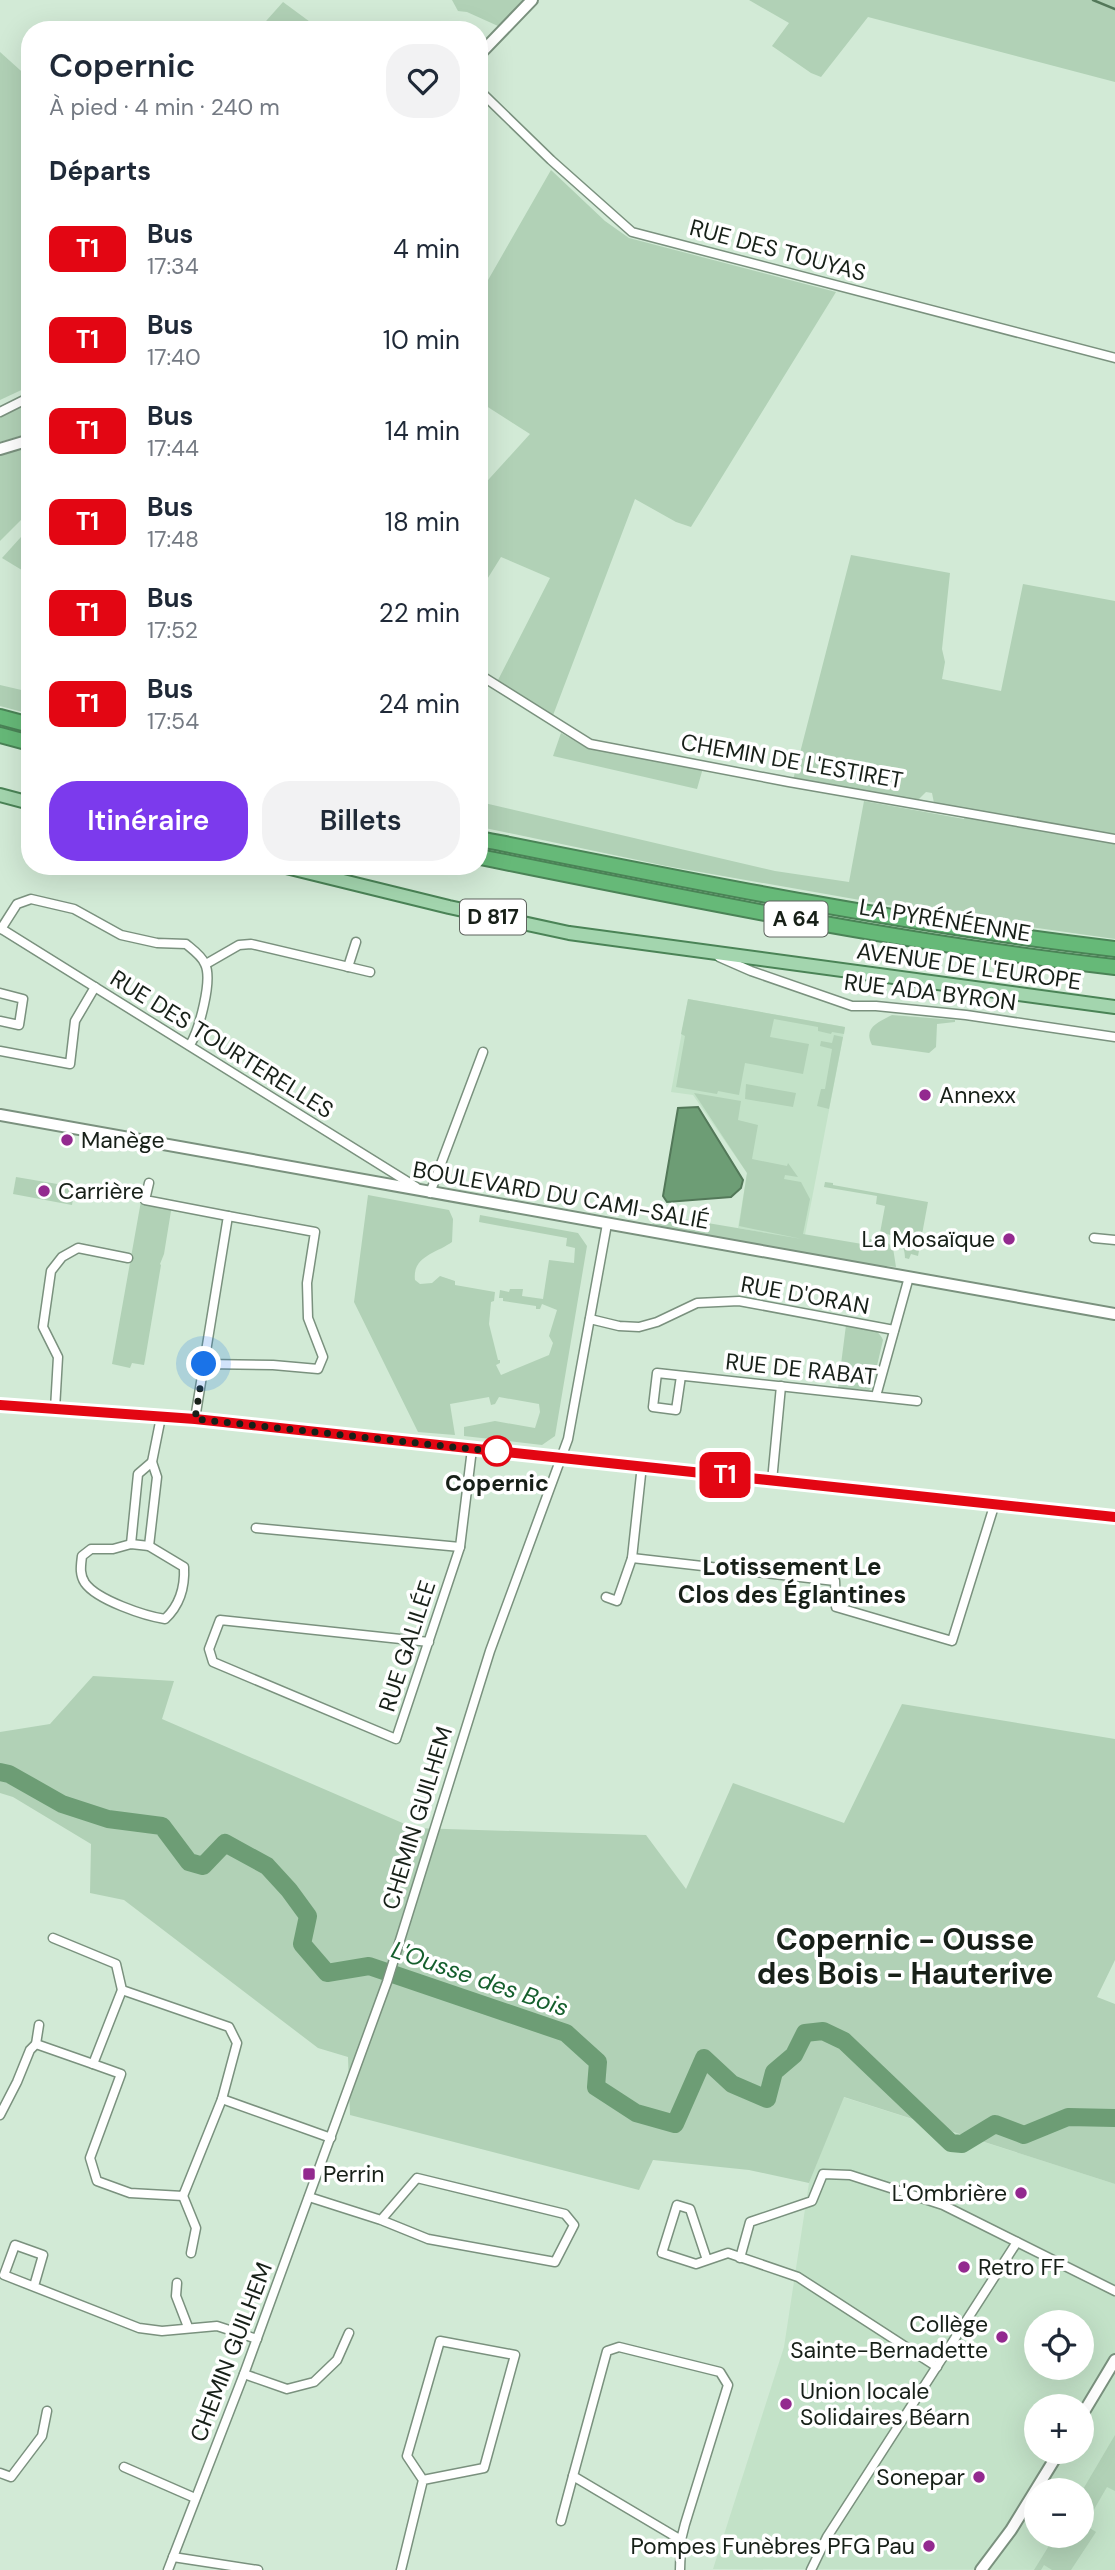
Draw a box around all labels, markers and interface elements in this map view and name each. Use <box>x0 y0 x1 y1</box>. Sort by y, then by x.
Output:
text: Copernic <box>49 44 195 87</box>
button: heart <box>386 44 460 118</box>
text: À pied · 4 min · 240 m <box>49 92 280 122</box>
text: Départs <box>49 154 151 188</box>
street label: RUE DES TOUYAS <box>687 212 869 288</box>
text: Bus <box>147 217 193 251</box>
text: 4 min <box>393 232 460 266</box>
text: T1 <box>76 233 99 264</box>
text: 17:34 <box>147 251 199 281</box>
text: Bus <box>147 308 193 342</box>
text: 10 min <box>383 323 460 357</box>
text: T1 <box>76 324 99 355</box>
text: 17:40 <box>147 342 201 372</box>
text: Bus <box>147 399 193 433</box>
text: 14 min <box>385 414 460 448</box>
text: T1 <box>76 415 99 446</box>
text: 17:44 <box>147 433 199 463</box>
text: Bus <box>147 490 193 524</box>
text: 18 min <box>385 505 460 539</box>
text: T1 <box>76 506 99 537</box>
text: 17:48 <box>147 524 199 554</box>
text: Bus <box>147 581 193 615</box>
text: 22 min <box>379 596 460 630</box>
text: T1 <box>76 597 99 628</box>
text: 17:52 <box>147 615 198 645</box>
text: Bus <box>147 672 193 706</box>
text: 24 min <box>378 687 460 721</box>
text: T1 <box>76 688 99 719</box>
text: 17:54 <box>147 706 199 736</box>
street label: CHEMIN DE L'ESTIRET <box>679 727 905 795</box>
button: Itinéraire <box>49 781 248 861</box>
button: Billets <box>262 781 460 861</box>
street label: LA PYRÉNÉENNE <box>857 892 1033 948</box>
road number: D 817 <box>460 900 526 934</box>
road number: A 64 <box>764 902 828 936</box>
street label: AVENUE DE L'EUROPE <box>855 935 1083 997</box>
street label: RUE DES TOURTERELLES <box>105 963 339 1125</box>
street label: RUE ADA BYRON <box>842 967 1018 1017</box>
place label: Annexx <box>939 1080 1016 1110</box>
marker: Annexx <box>917 1087 933 1103</box>
place label: Manège <box>81 1125 165 1155</box>
marker: Manège <box>59 1132 75 1148</box>
street label: BOULEVARD DU CAMI-SALIÉ <box>410 1154 712 1236</box>
place label: Carrière <box>58 1176 144 1206</box>
marker: Carrière <box>36 1183 52 1199</box>
place label: La Mosaïque <box>861 1224 995 1254</box>
marker: La Mosaïque <box>1001 1231 1017 1247</box>
street label: RUE D'ORAN <box>738 1269 872 1321</box>
your location <box>186 1346 221 1381</box>
street label: RUE DE RABAT <box>724 1346 878 1392</box>
marker: Copernic <box>482 1436 512 1466</box>
line badge: T1 <box>694 1452 756 1498</box>
text: T1 <box>713 1459 737 1490</box>
place label: Copernic <box>445 1468 549 1498</box>
district label: Lotissement Le Clos des Églantines <box>678 1551 906 1610</box>
street label: RUE GALILÉE <box>372 1577 442 1715</box>
street label: CHEMIN GUILHEM <box>375 1723 459 1913</box>
district label: Copernic - Ousse des Bois - Hauterive <box>757 1920 1053 1993</box>
water label: L'Ousse des Bois <box>388 1934 573 2023</box>
place label: Perrin <box>323 2159 384 2189</box>
marker: Perrin <box>301 2166 317 2182</box>
place label: L'Ombrière <box>892 2178 1007 2208</box>
marker: L'Ombrière <box>1013 2185 1029 2201</box>
place label: Retro FF <box>978 2252 1065 2282</box>
street label: CHEMIN GUILHEM <box>183 2258 279 2446</box>
marker: Retro FF <box>956 2259 972 2275</box>
place label: Collège Sainte-Bernadette <box>790 2309 988 2365</box>
map controls <box>1024 2310 1094 2548</box>
button: locate <box>1024 2310 1094 2380</box>
marker: Collège Sainte-Bernadette <box>994 2329 1010 2345</box>
place label: Union locale Solidaires Béarn <box>800 2376 970 2432</box>
button: + <box>1024 2394 1094 2464</box>
marker: Union locale Solidaires Béarn <box>778 2396 794 2412</box>
place label: Sonepar <box>876 2462 965 2492</box>
marker: Sonepar <box>971 2469 987 2485</box>
button: − <box>1024 2478 1094 2548</box>
place label: Pompes Funèbres PFG Pau <box>630 2531 915 2561</box>
marker: Pompes Funèbres PFG Pau <box>921 2538 937 2554</box>

